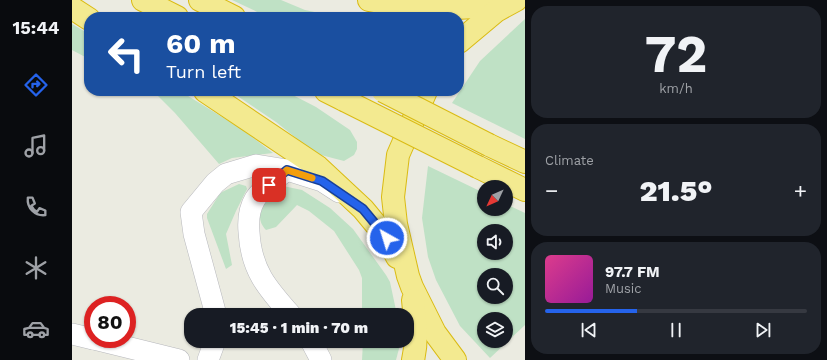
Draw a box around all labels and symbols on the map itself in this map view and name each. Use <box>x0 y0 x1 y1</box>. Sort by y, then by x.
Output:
pin <box>252 168 286 202</box>
north arrow <box>477 180 513 216</box>
position arrow <box>366 217 408 259</box>
speed limit sign: 80 <box>84 296 136 348</box>

